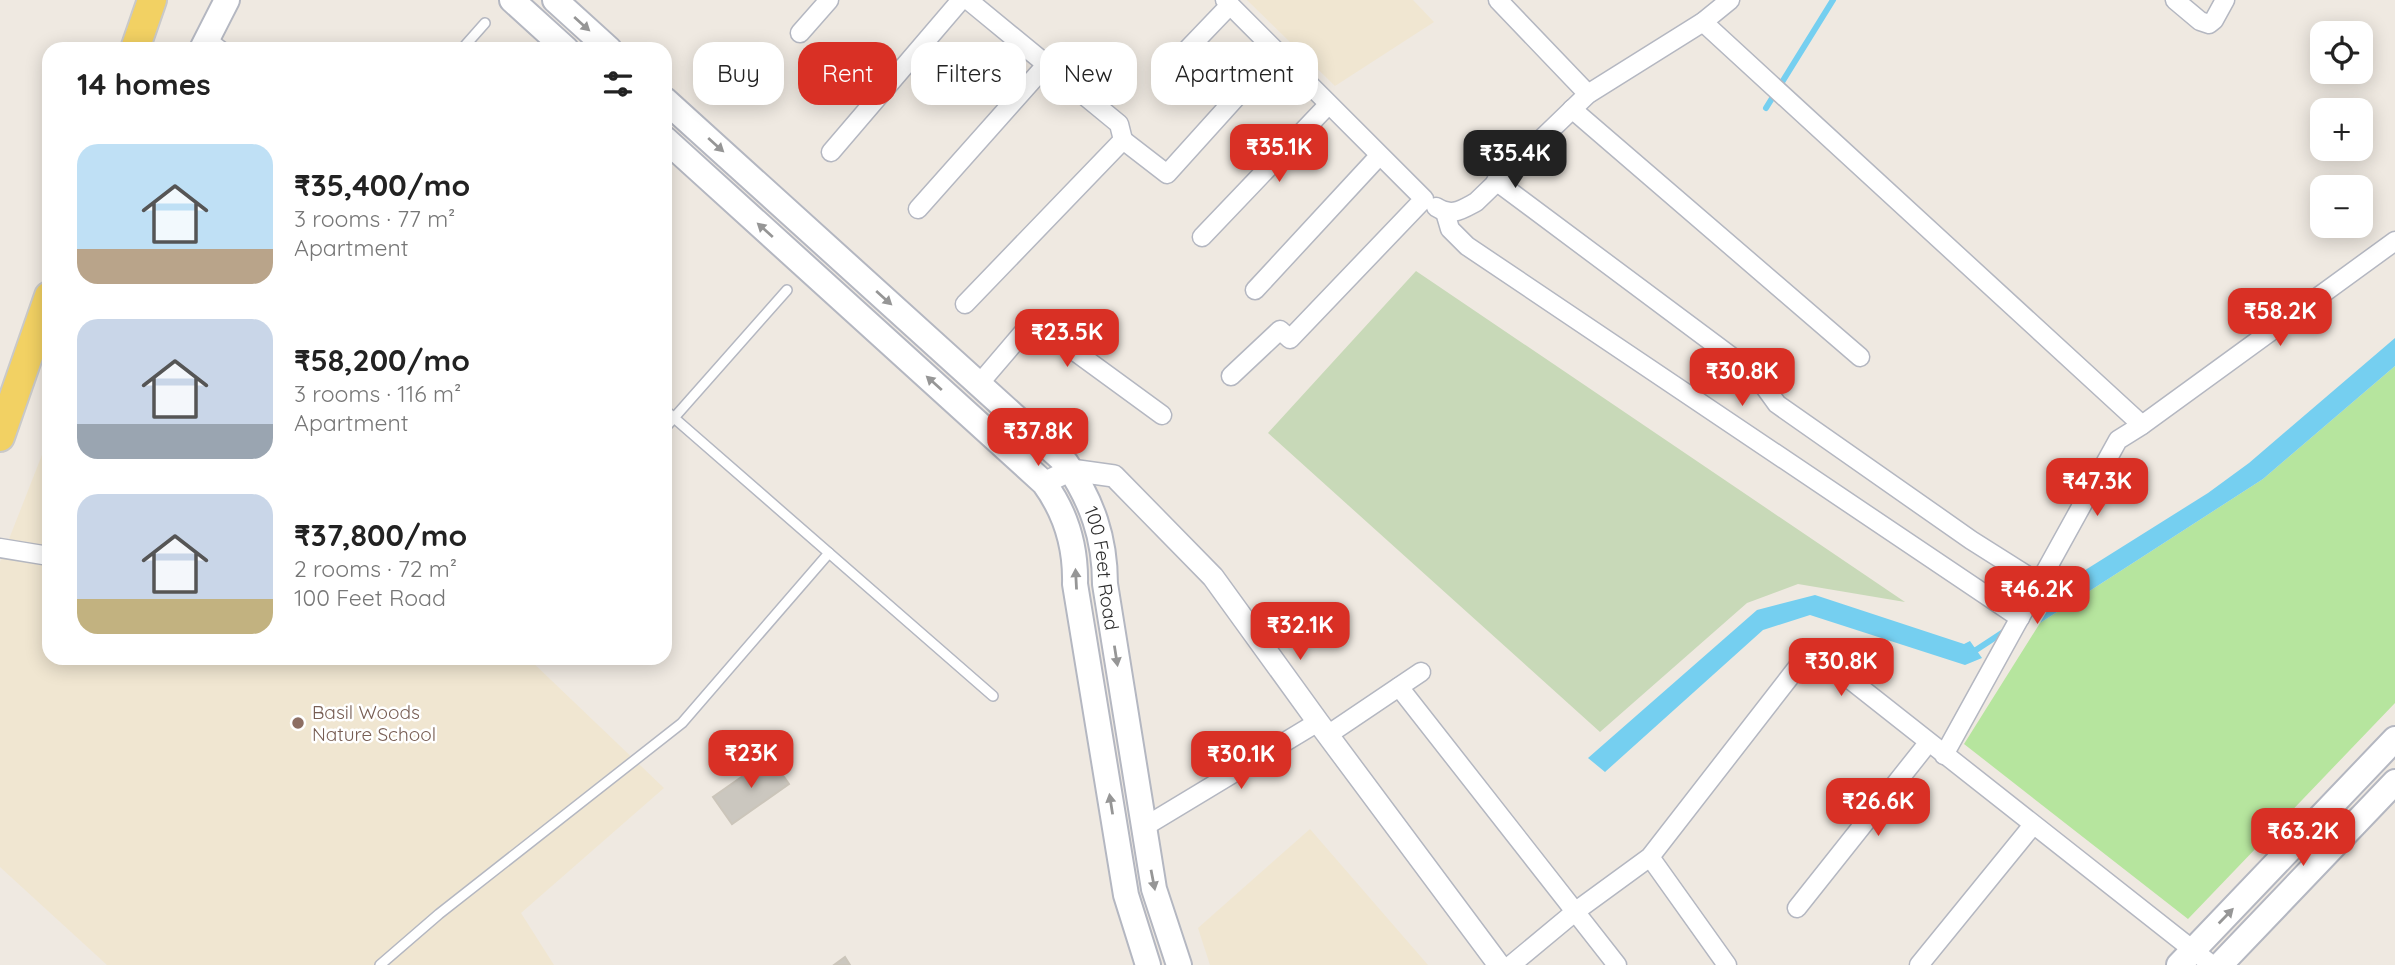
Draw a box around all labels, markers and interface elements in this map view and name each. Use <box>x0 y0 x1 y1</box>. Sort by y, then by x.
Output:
one-way arrow <box>573 16 590 32</box>
map controls <box>2310 21 2373 238</box>
button: locate <box>2310 21 2373 84</box>
chip: Buy <box>693 42 784 105</box>
chip: Rent <box>798 42 897 105</box>
chip: Filters <box>911 42 1026 105</box>
chip: New <box>1040 42 1137 105</box>
chip: Apartment <box>1151 42 1318 105</box>
text: 14 homes <box>77 65 211 103</box>
icon: filters <box>599 65 637 103</box>
button: + <box>2310 98 2373 161</box>
pin: ₹35.1K <box>1222 124 1336 184</box>
pin: ₹35.4K <box>1458 130 1572 190</box>
text: ₹35.1K <box>1246 132 1312 161</box>
one-way arrow <box>707 137 724 153</box>
text: ₹35.4K <box>1479 138 1551 167</box>
text: ₹35,400/mo <box>294 166 470 204</box>
icon: home <box>133 172 217 256</box>
button: − <box>2310 175 2373 238</box>
text: 3 rooms · 77 m² <box>294 204 455 233</box>
one-way arrow <box>756 222 774 238</box>
text: Apartment <box>294 233 408 262</box>
pin: ₹58.2K <box>2223 288 2337 348</box>
one-way arrow <box>875 290 893 306</box>
text: ₹58.2K <box>2244 296 2316 325</box>
pin: ₹23.5K <box>1010 310 1124 369</box>
text: ₹23.5K <box>1031 317 1103 346</box>
text: ₹58,200/mo <box>294 341 470 379</box>
icon: home <box>133 347 217 431</box>
pin: ₹30.8K <box>1685 348 1799 408</box>
text: ₹30.8K <box>1706 356 1778 385</box>
one-way arrow <box>926 375 943 391</box>
text: 3 rooms · 116 m² <box>294 379 461 408</box>
text: Apartment <box>294 408 408 437</box>
pin: ₹37.8K <box>981 408 1095 468</box>
text: ₹37.8K <box>1003 416 1073 445</box>
pin: ₹47.3K <box>2040 458 2154 518</box>
text: ₹47.3K <box>2062 466 2132 495</box>
street label: 100 Feet Road <box>1079 503 1124 632</box>
text: ₹37,800/mo <box>294 516 467 554</box>
icon: home <box>133 522 217 606</box>
text: 2 rooms · 72 m² <box>294 554 457 583</box>
pin: ₹46.2K <box>1980 566 2094 626</box>
one-way arrow <box>1070 568 1081 590</box>
text: ₹46.2K <box>2001 574 2073 603</box>
text: 100 Feet Road <box>294 583 446 612</box>
pin: ₹32.1K <box>1243 602 1357 662</box>
text: ₹32.1K <box>1267 610 1333 639</box>
pin: ₹30.8K <box>1784 638 1898 698</box>
one-way arrow <box>1111 645 1122 667</box>
text: ₹30.8K <box>1805 646 1877 675</box>
place label: Basil Woods Nature School <box>312 700 436 746</box>
marker: Basil Woods Nature School <box>290 715 306 731</box>
pin: ₹23K <box>710 730 792 790</box>
pin: ₹30.1K <box>1184 732 1298 791</box>
text: ₹23K <box>724 738 778 767</box>
text: ₹30.1K <box>1207 739 1275 768</box>
pin: ₹26.6K <box>1821 778 1935 838</box>
text: ₹26.6K <box>1842 786 1914 815</box>
one-way arrow <box>1105 792 1116 814</box>
pin: ₹63.2K <box>2246 808 2360 868</box>
text: ₹63.2K <box>2267 816 2339 845</box>
one-way arrow <box>1148 869 1159 891</box>
one-way arrow <box>2217 908 2233 925</box>

